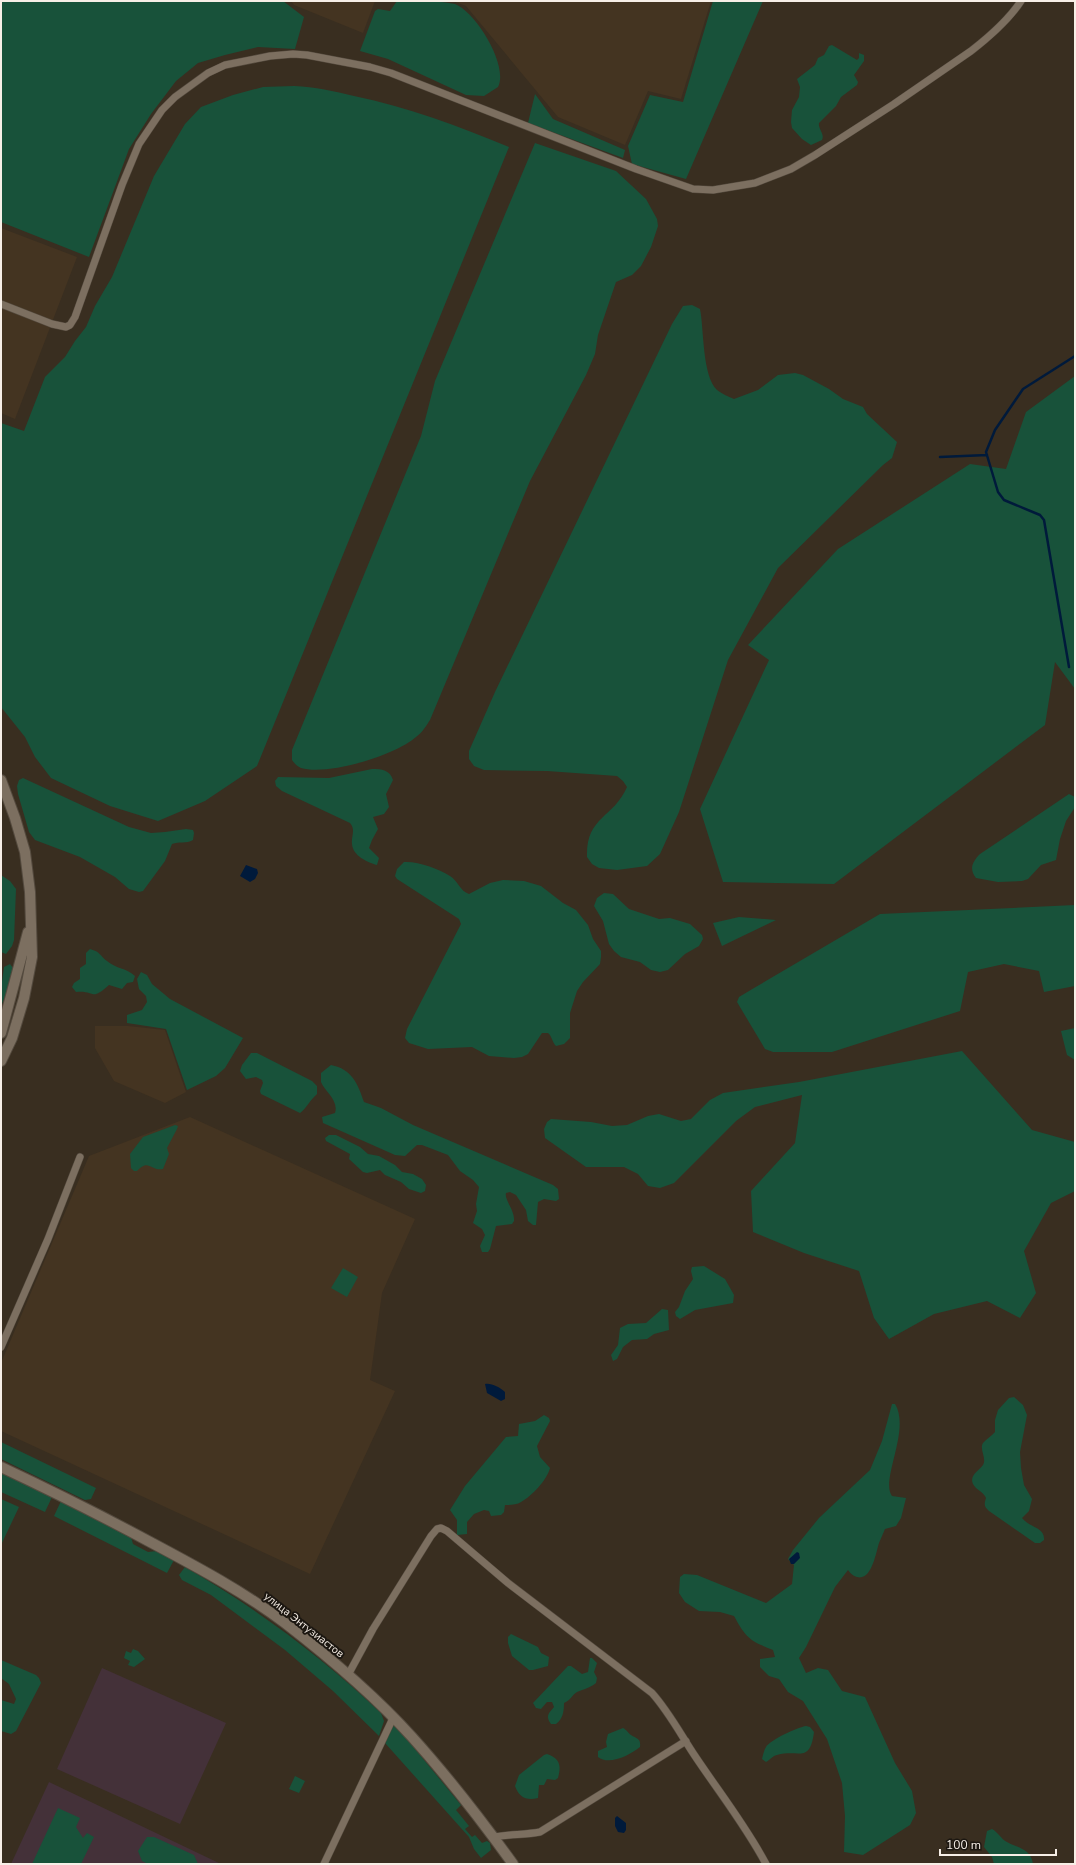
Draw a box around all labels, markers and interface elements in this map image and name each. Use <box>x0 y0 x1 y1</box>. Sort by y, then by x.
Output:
street label: улица Энтузиастов <box>261 1589 347 1661</box>
scale bar <box>940 1831 1056 1857</box>
text: 100 m <box>946 1837 981 1853</box>

